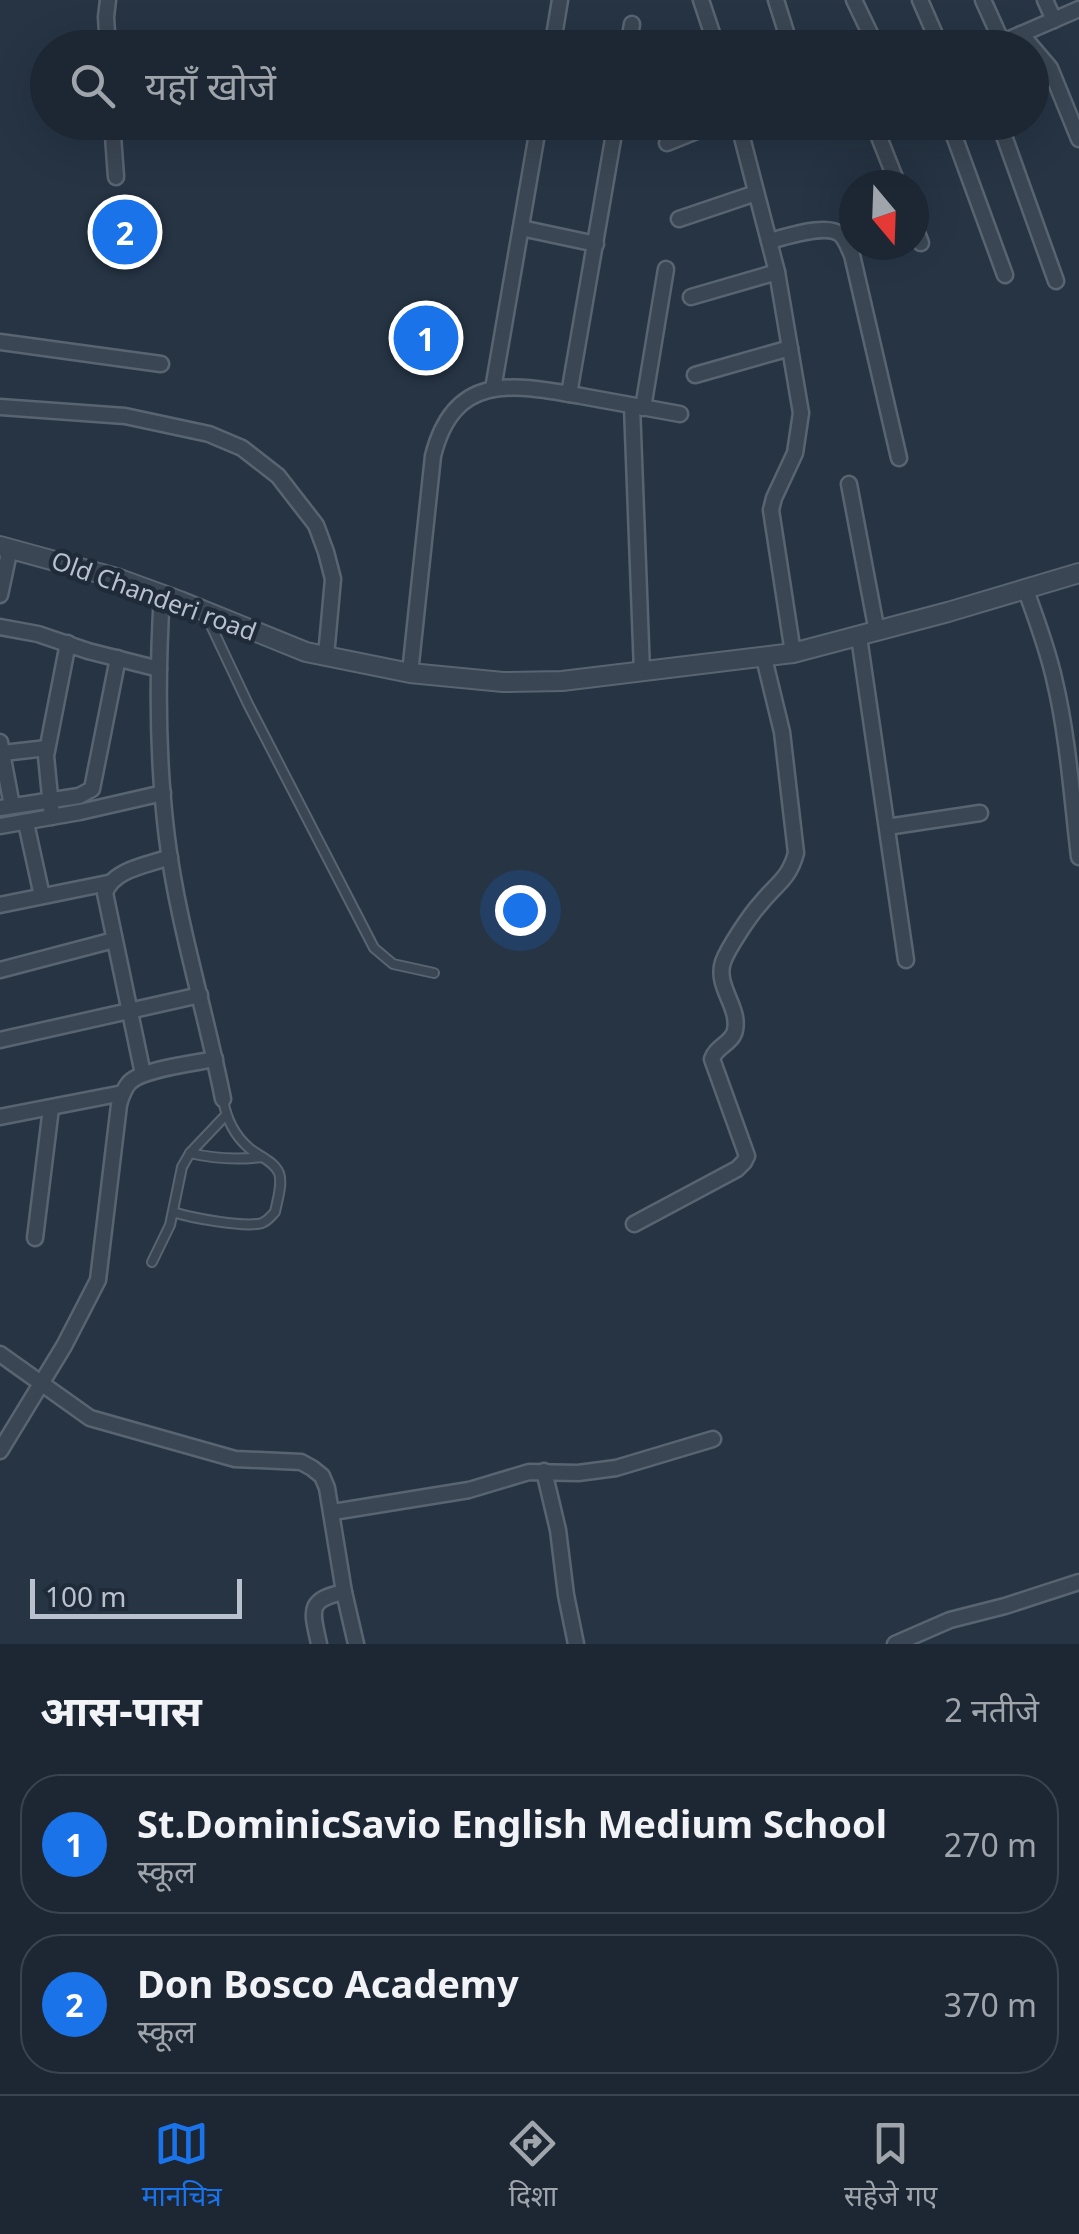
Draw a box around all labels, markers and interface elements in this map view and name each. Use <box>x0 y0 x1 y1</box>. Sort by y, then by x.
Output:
search box <box>30 30 1049 140</box>
icon: search <box>65 58 120 113</box>
text: यहाँ खोजें <box>145 59 276 111</box>
north arrow <box>839 170 929 260</box>
pin: 2 <box>92 194 158 270</box>
pin: 1 <box>394 300 458 376</box>
street label: Old Chanderi road <box>47 542 261 648</box>
your location <box>495 885 546 936</box>
scale bar <box>30 1574 242 1618</box>
text: 100 m <box>45 1577 127 1615</box>
text: आस-पास <box>40 1681 202 1738</box>
text: 2 नतीजे <box>944 1688 1039 1731</box>
text: St.DominicSavio English Medium School <box>137 1797 887 1849</box>
text: 1 <box>65 1823 84 1866</box>
text: 270 m <box>944 1823 1037 1866</box>
text: स्कूल <box>137 1849 196 1892</box>
text: Don Bosco Academy <box>137 1957 519 2009</box>
text: 2 <box>65 1983 84 2026</box>
text: 370 m <box>944 1983 1037 2026</box>
text: स्कूल <box>137 2009 196 2052</box>
tab: मानचित्र <box>142 2116 222 2214</box>
tab: दिशा <box>505 2116 560 2214</box>
tab: सहेजे गए <box>844 2116 937 2214</box>

